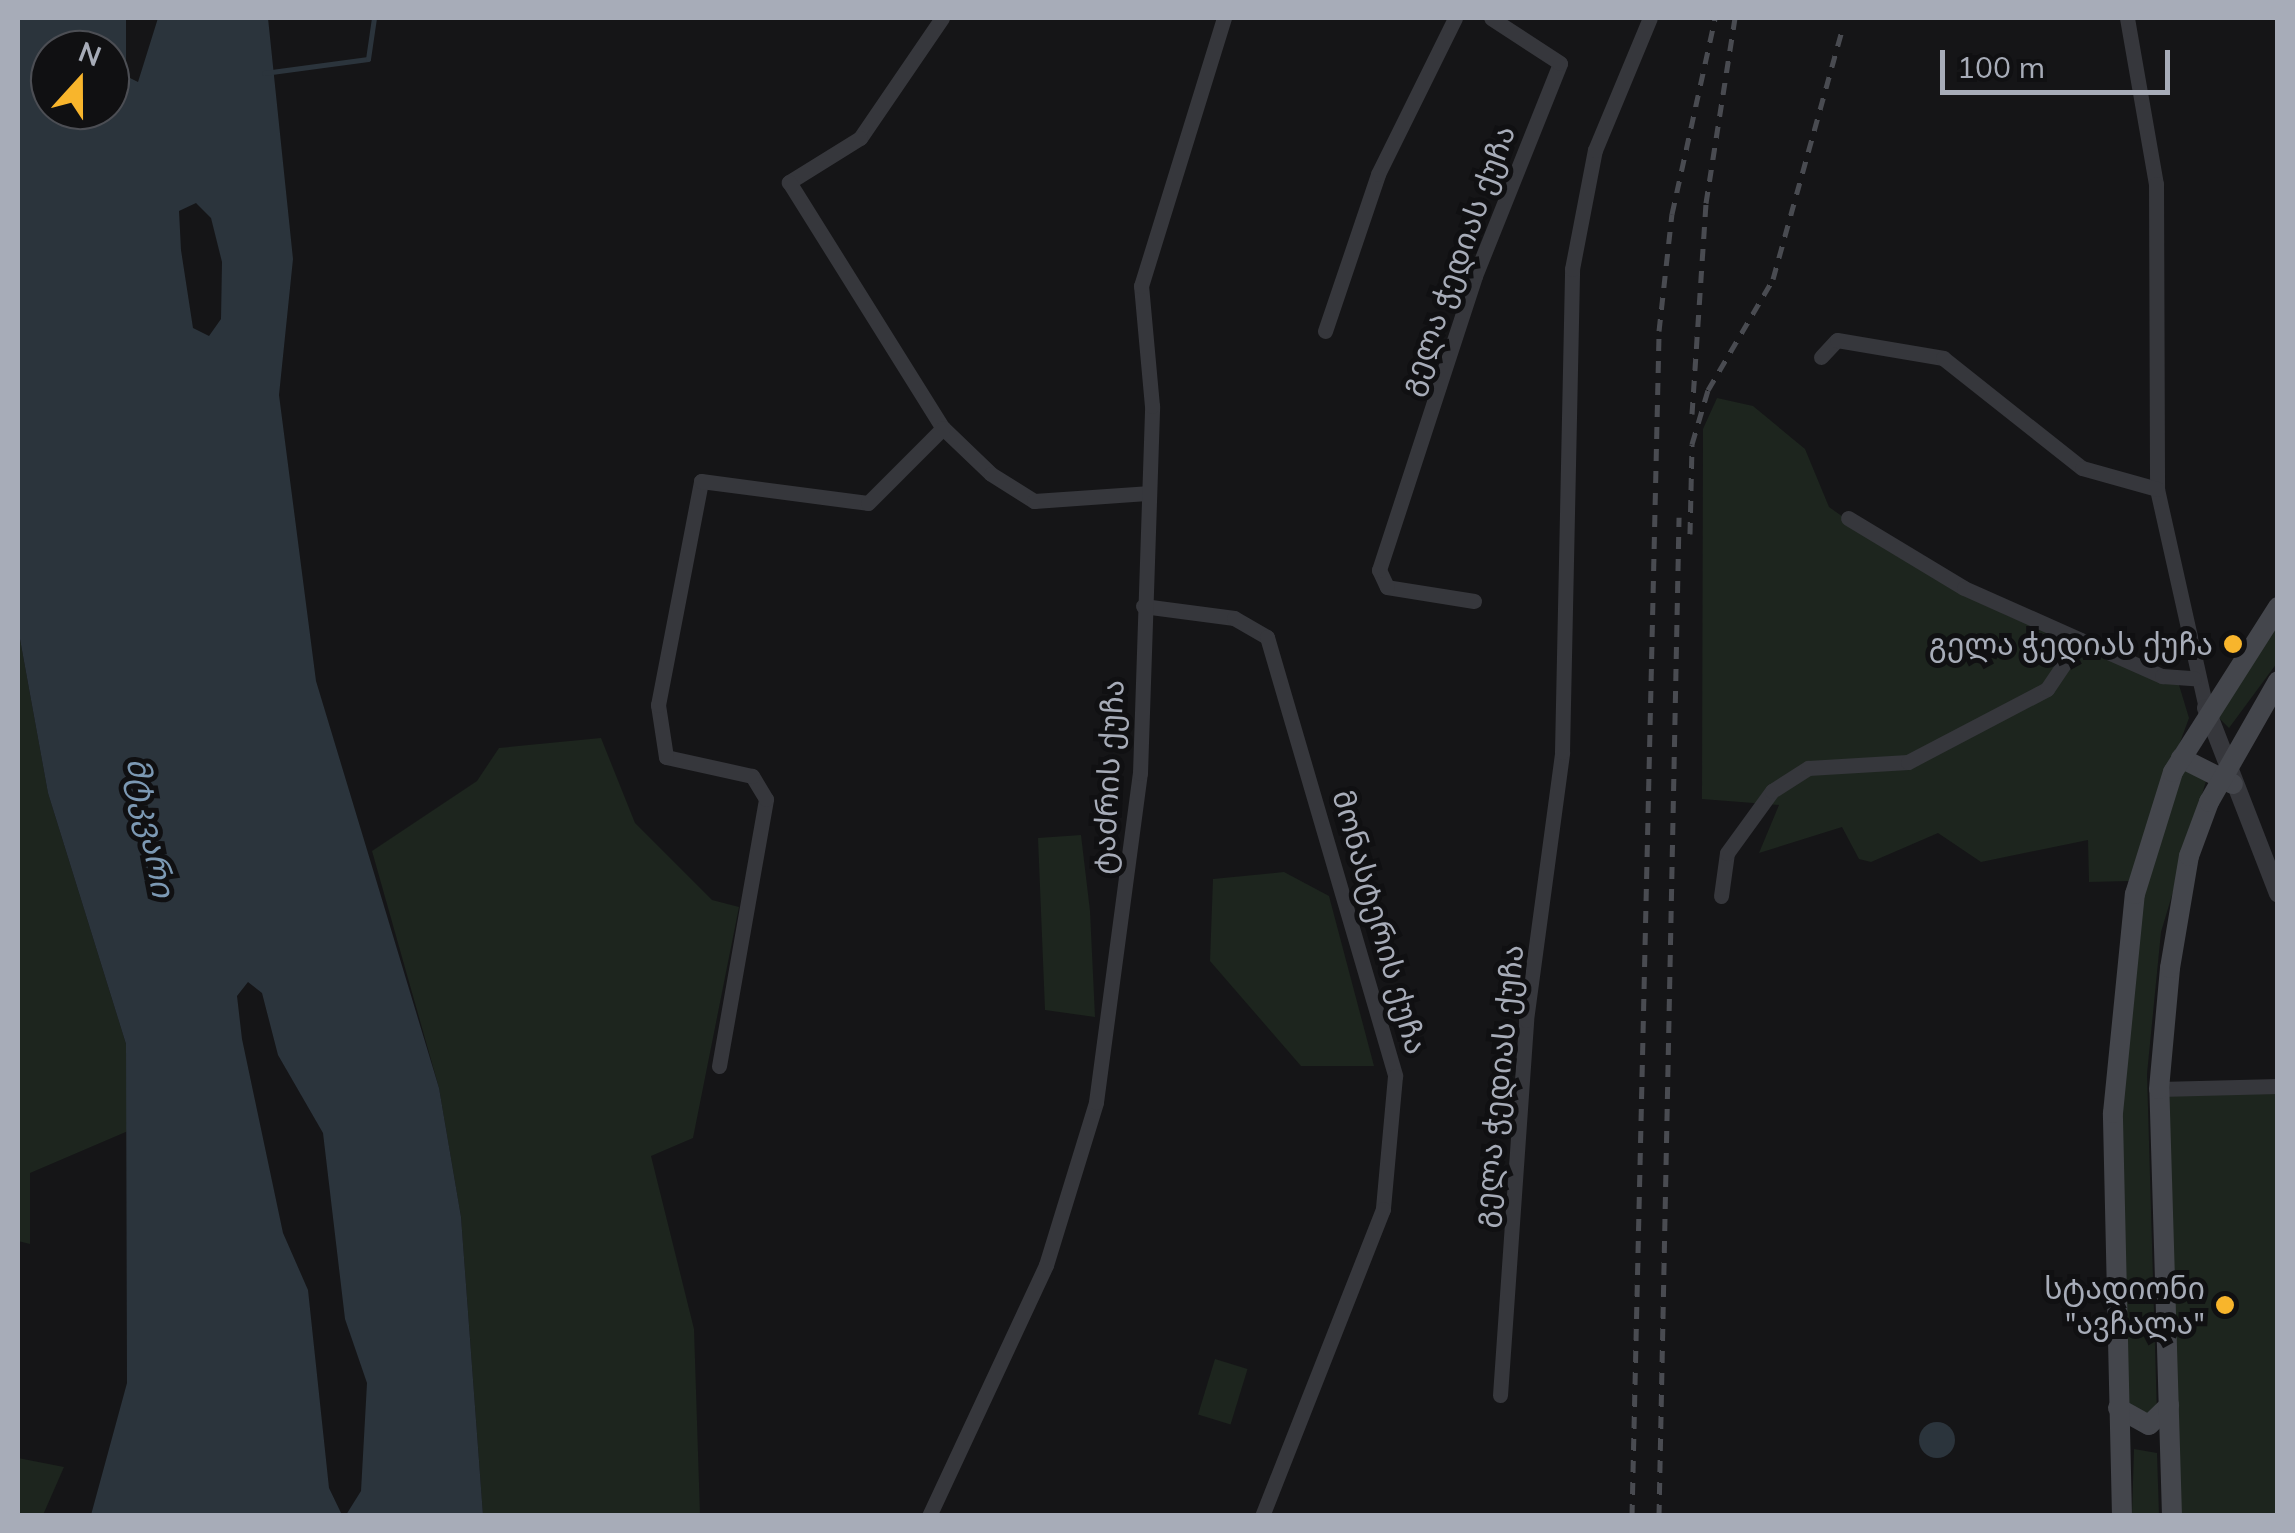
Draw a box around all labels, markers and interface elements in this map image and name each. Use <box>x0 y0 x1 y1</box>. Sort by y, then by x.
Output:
north arrow <box>30 30 130 130</box>
scale bar <box>1945 30 2175 92</box>
text: N <box>74 33 106 74</box>
text: 100 m <box>1957 48 2045 86</box>
street label: გელა ჭედიას ქუჩა <box>1391 120 1523 400</box>
place label: გელა ჭედიას ქუჩა <box>1929 626 2213 662</box>
marker: გელა ჭედიას ქუჩა <box>2222 633 2244 655</box>
street label: ტაძრის ქუჩა <box>1085 679 1131 875</box>
water label: მტკვარი <box>119 754 183 900</box>
street label: მონასტერის ქუჩა <box>1325 786 1435 1058</box>
street label: გელა ჭედიას ქუჩა <box>1465 943 1531 1229</box>
place label: სტადიონი "ავჩალა" <box>2044 1270 2205 1340</box>
marker: სტადიონი "ავჩალა" <box>2214 1294 2236 1316</box>

